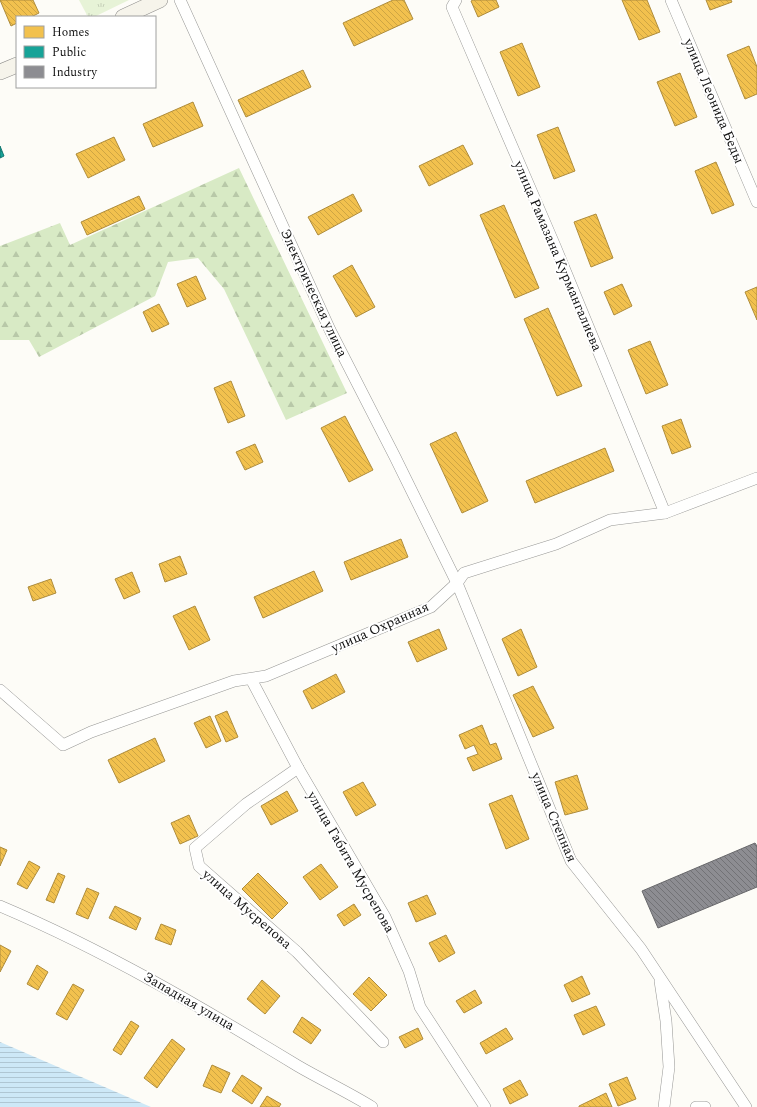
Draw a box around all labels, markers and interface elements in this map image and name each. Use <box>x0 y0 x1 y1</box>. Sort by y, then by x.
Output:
legend <box>16 16 156 88</box>
text: Homes <box>52 23 90 42</box>
street label: улица Леонида Беды <box>678 34 750 167</box>
text: Public <box>52 43 86 62</box>
text: Industry <box>52 63 98 82</box>
street label: улица Рамазана Курмангалиева <box>508 157 608 355</box>
street label: Электрическая улица <box>275 225 353 361</box>
street label: улица Охранная <box>327 596 432 658</box>
street label: улица Степная <box>525 768 582 865</box>
street label: улица Габита Мусрепова <box>301 786 400 937</box>
street label: улица Мусрепова <box>197 863 297 954</box>
street label: Западная улица <box>139 966 239 1036</box>

